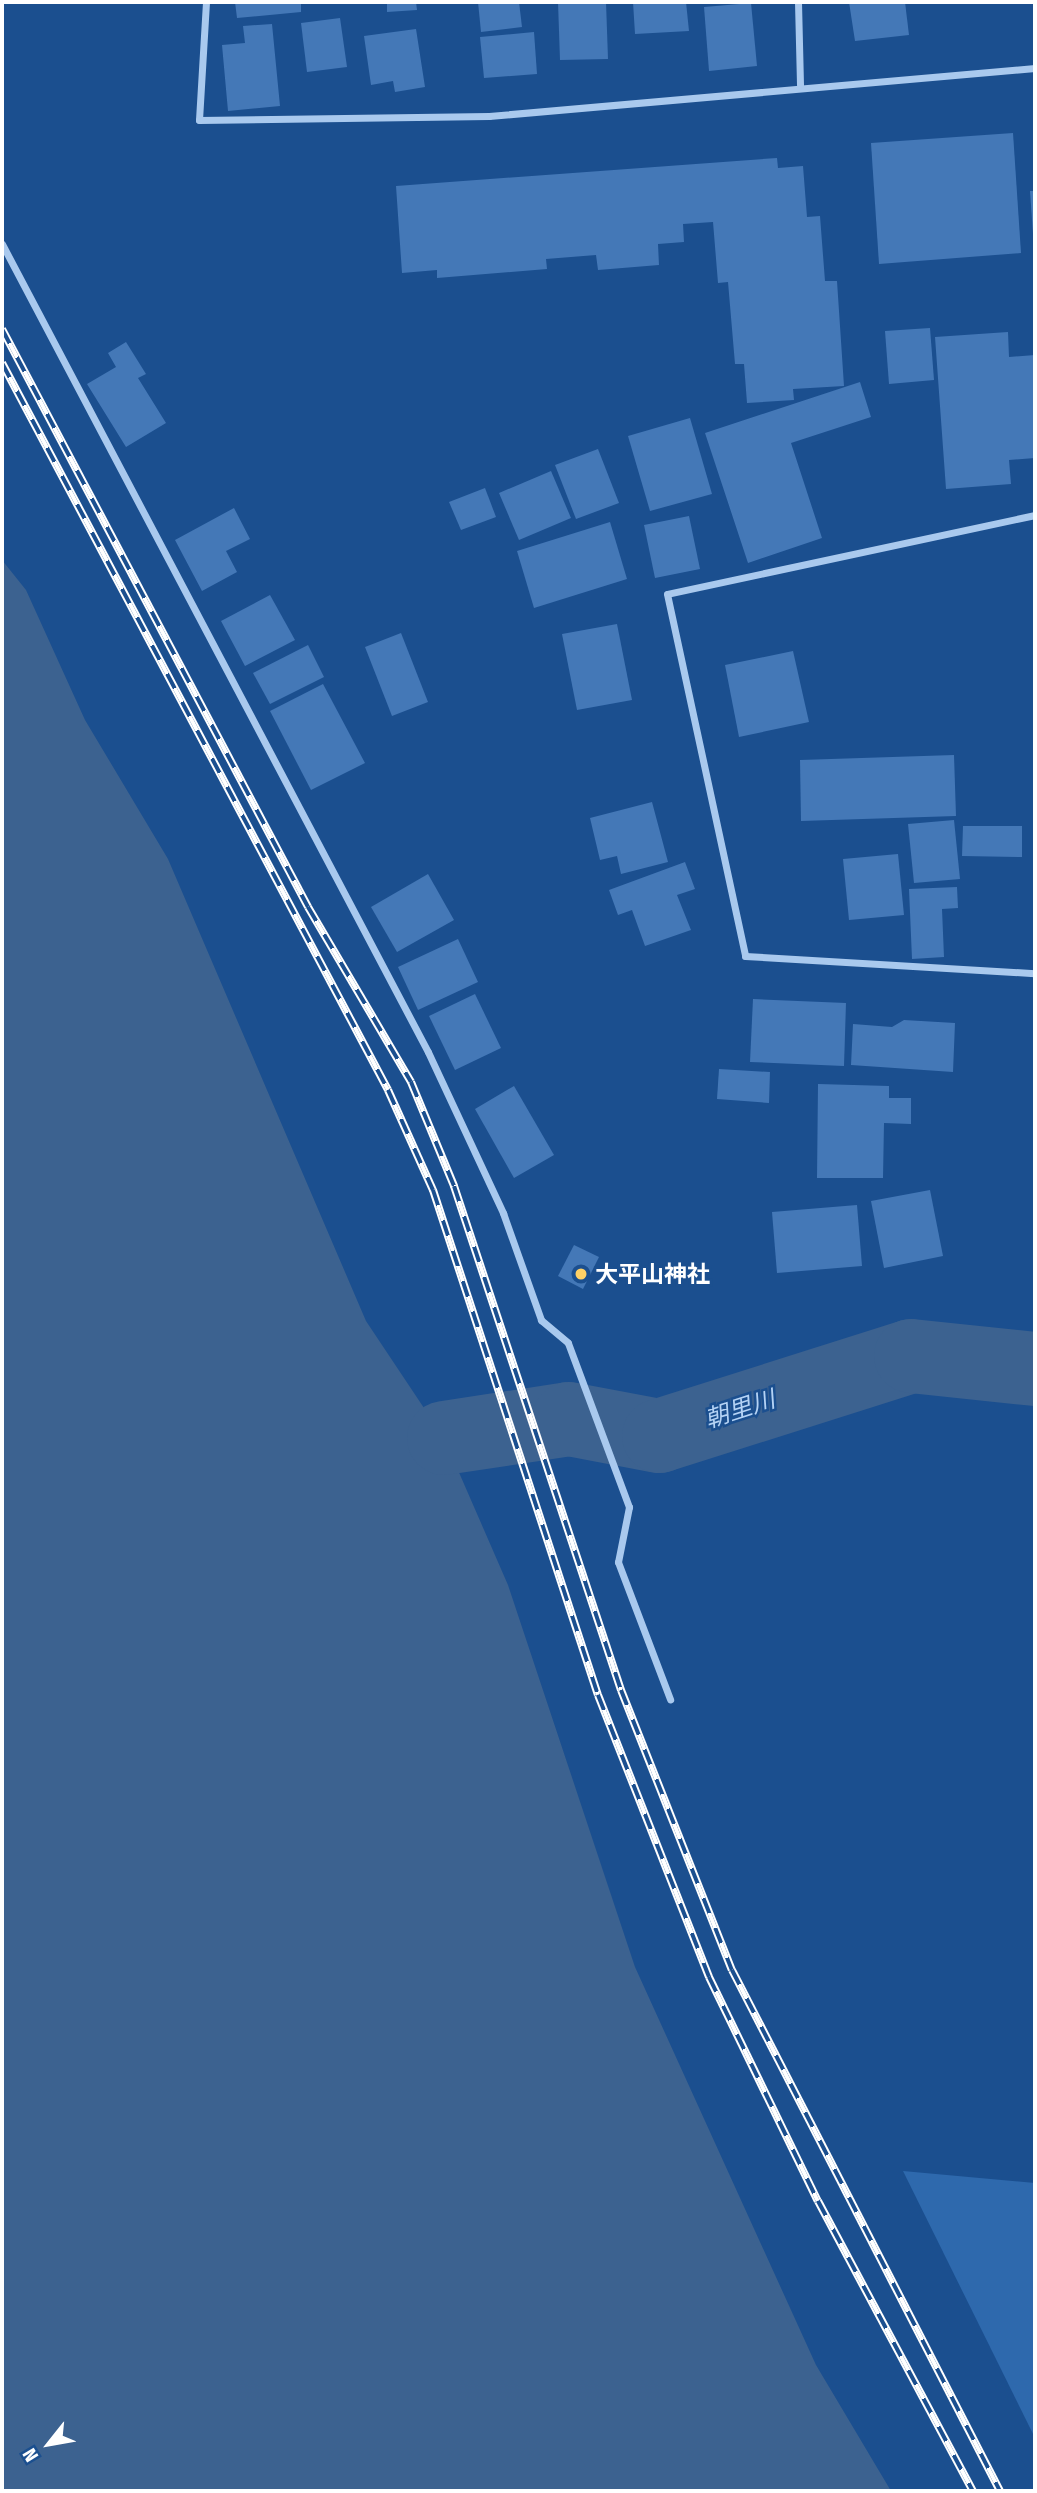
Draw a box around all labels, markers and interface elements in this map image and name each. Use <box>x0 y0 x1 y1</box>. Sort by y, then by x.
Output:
place label: 大平山神社 <box>595 1260 710 1288</box>
marker: 大平山神社 <box>573 1266 589 1282</box>
water label: 朝里川 <box>701 1385 779 1435</box>
north arrow <box>14 2409 84 2479</box>
text: N <box>18 2444 43 2466</box>

